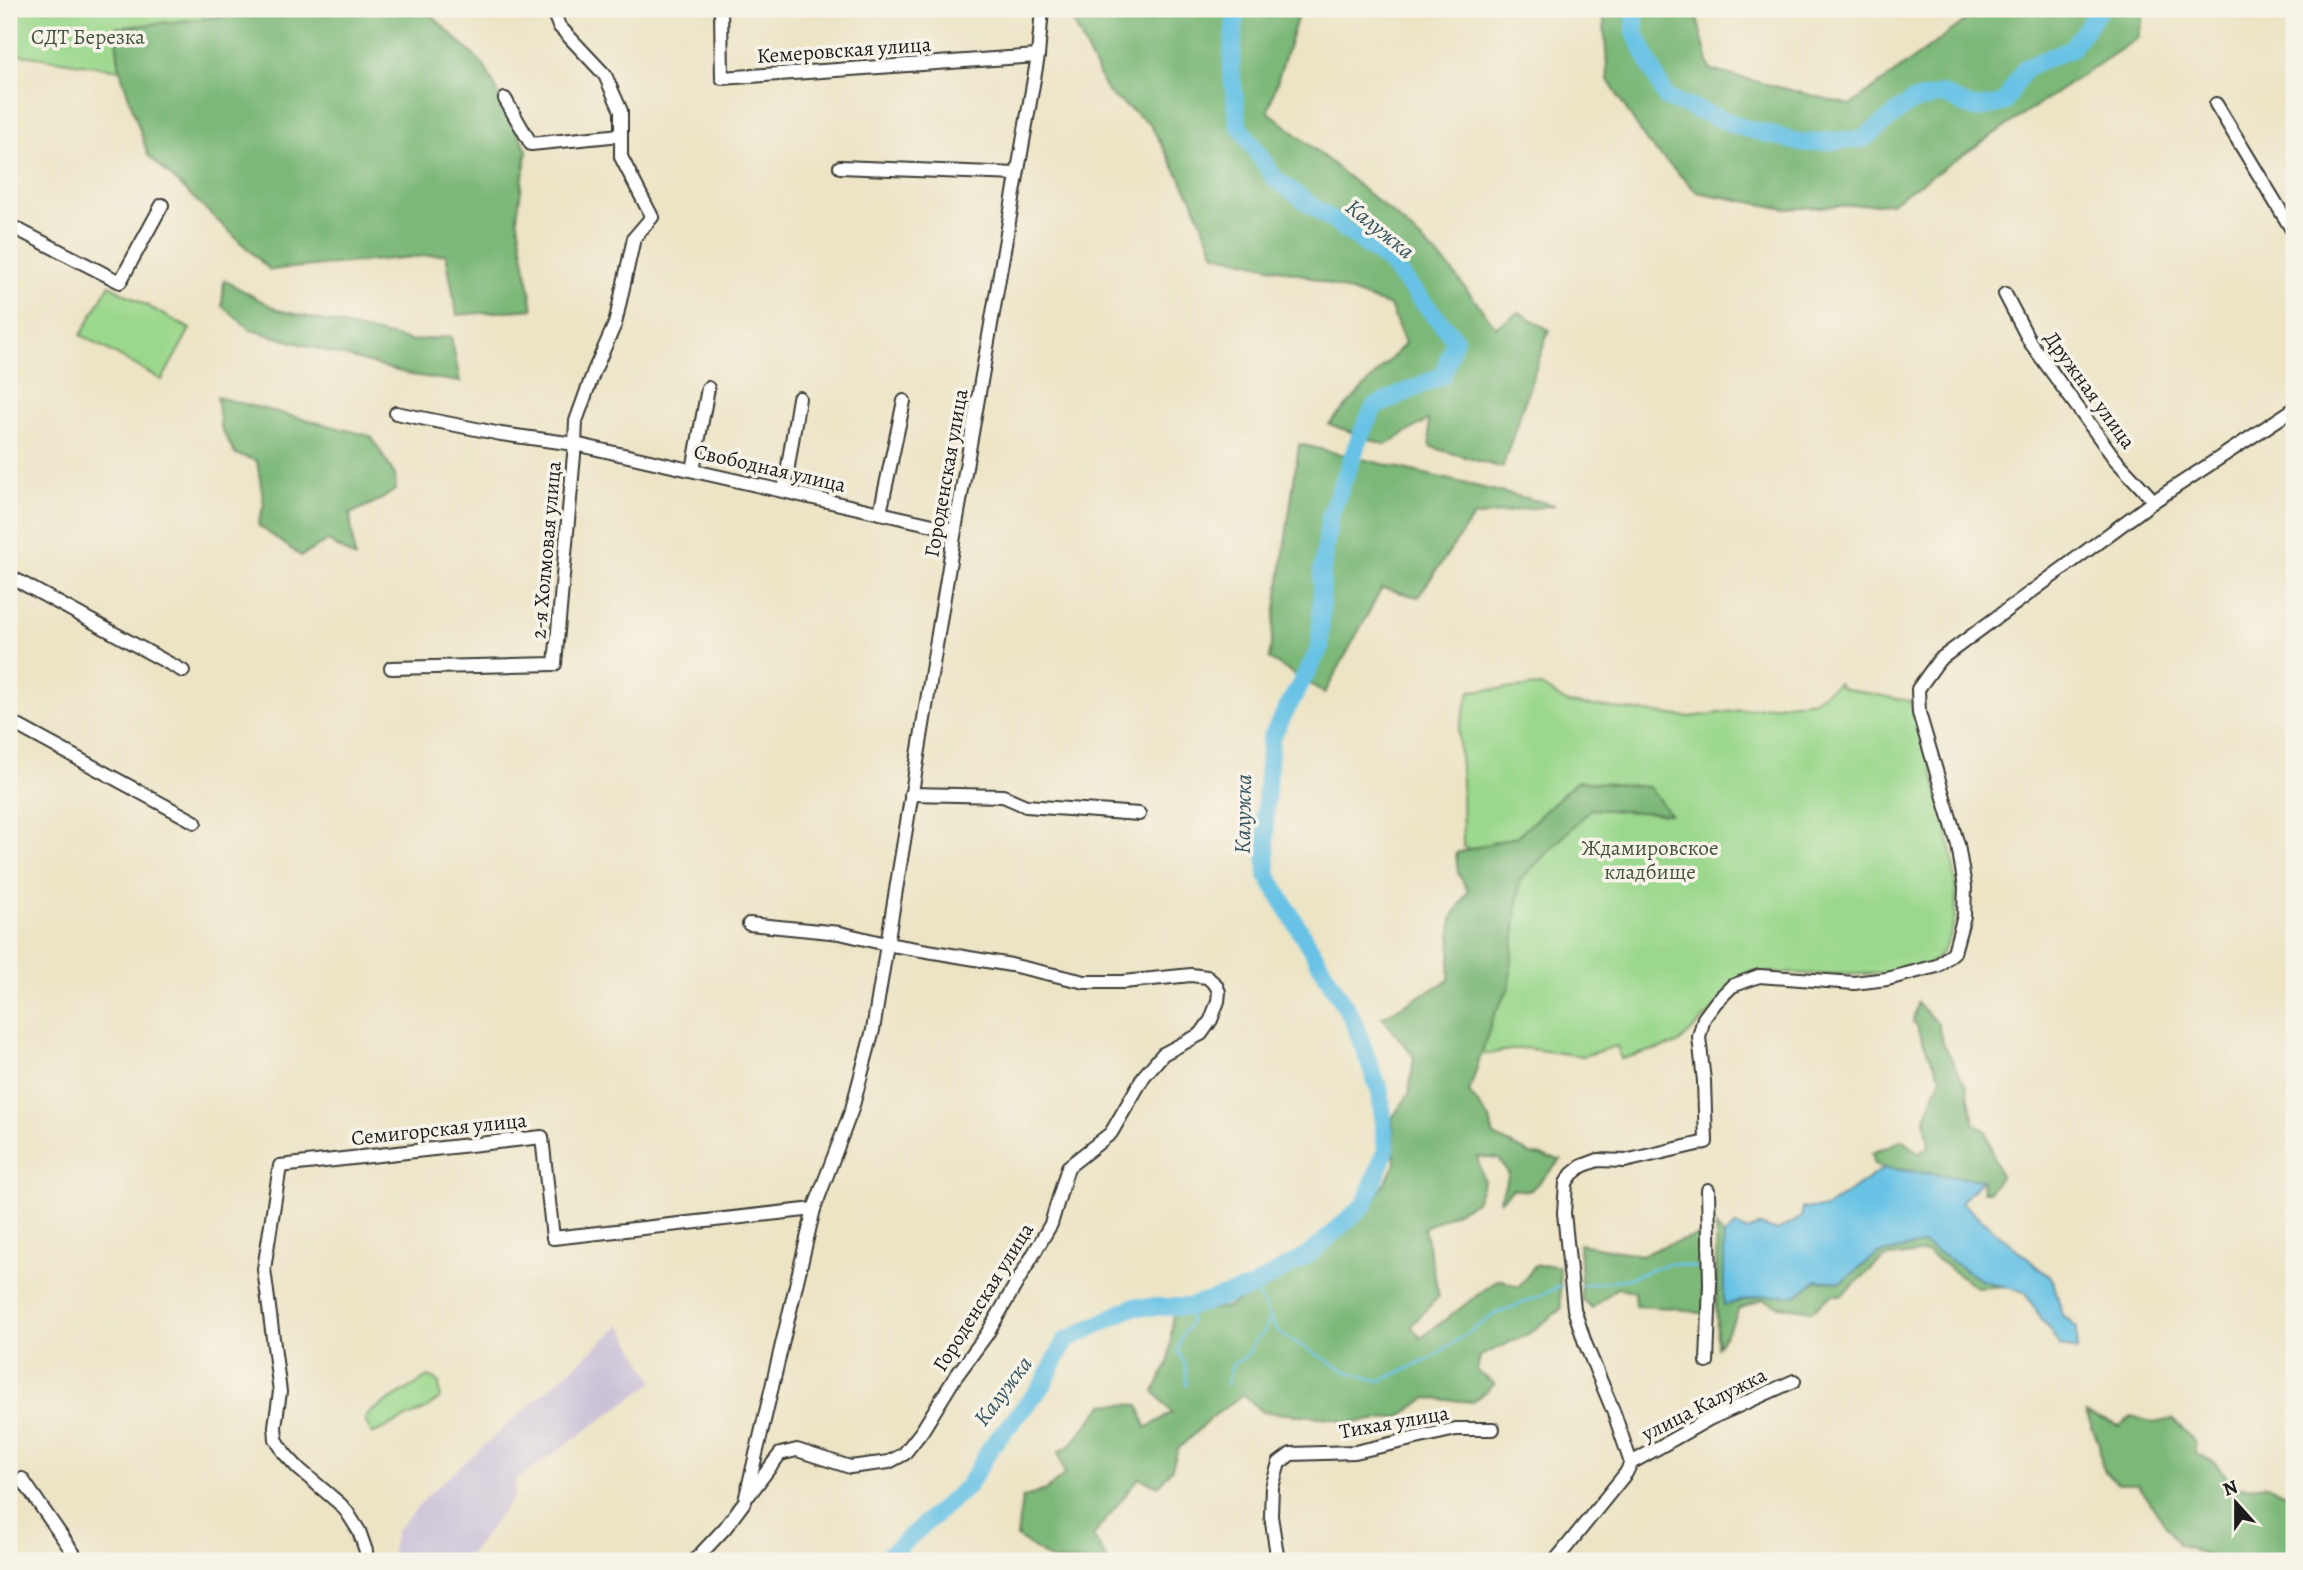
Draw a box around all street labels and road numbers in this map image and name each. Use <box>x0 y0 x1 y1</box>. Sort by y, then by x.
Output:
street label: Кемеровская улица <box>756 30 932 70</box>
street label: Дружная улица <box>2038 325 2142 455</box>
street label: Городенская улица <box>917 386 975 559</box>
street label: Свободная улица <box>691 437 849 499</box>
street label: 2-я Холмовая улица <box>524 460 568 640</box>
street label: Семигорская улица <box>350 1106 528 1152</box>
street label: Городенская улица <box>926 1217 1040 1377</box>
street label: улица Калужка <box>1636 1360 1771 1448</box>
street label: Тихая улица <box>1337 1399 1451 1445</box>

